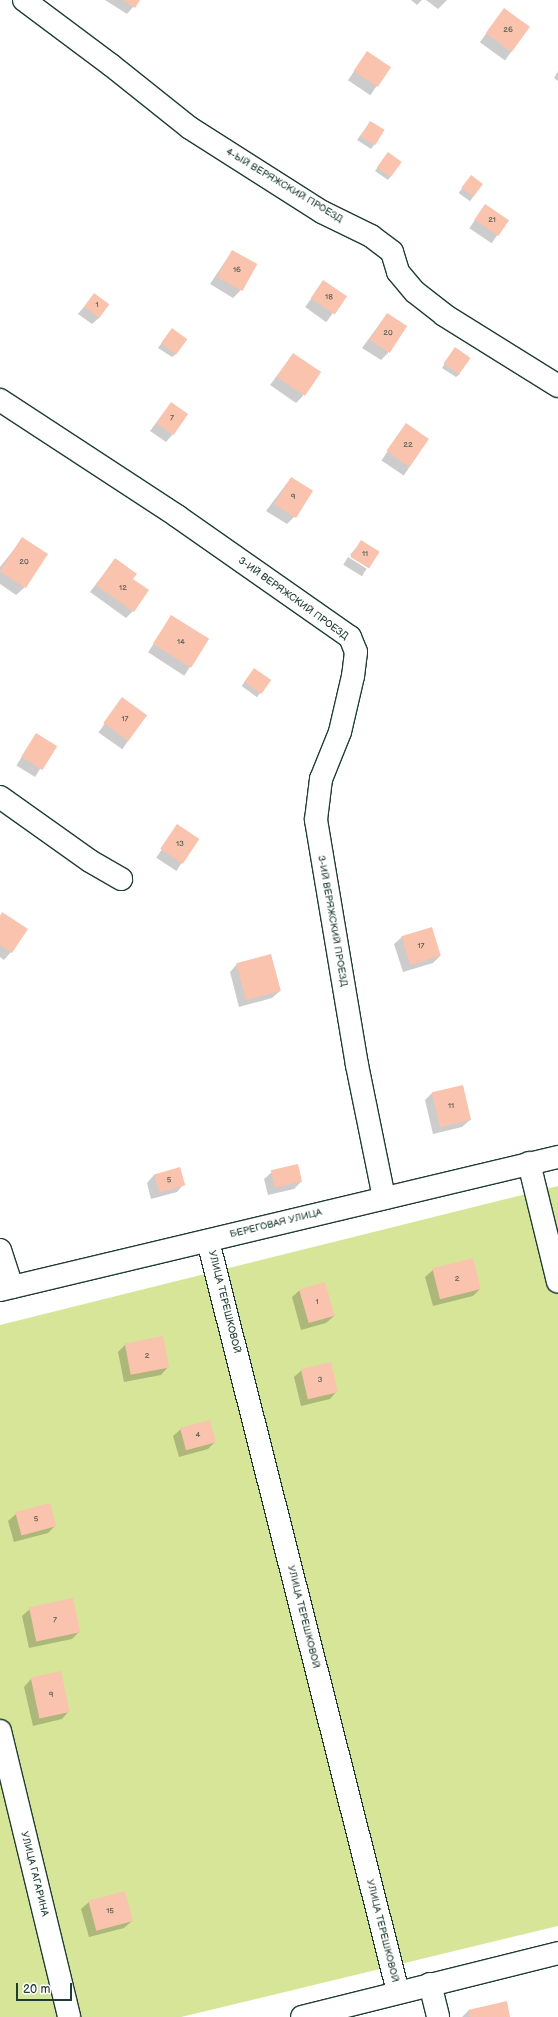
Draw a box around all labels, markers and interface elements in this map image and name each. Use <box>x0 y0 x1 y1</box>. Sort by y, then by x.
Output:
house number: 26 <box>503 25 513 35</box>
street label: 4-ЫЙ ВЕРЯЖСКИЙ ПРОЕЗД <box>223 146 345 226</box>
house number: 21 <box>488 215 496 225</box>
house number: 16 <box>233 265 241 275</box>
house number: 18 <box>325 292 333 302</box>
house number: 1 <box>95 300 99 310</box>
house number: 20 <box>383 328 393 338</box>
house number: 7 <box>170 413 174 423</box>
house number: 22 <box>403 440 413 450</box>
house number: 9 <box>291 492 295 502</box>
house number: 11 <box>362 549 368 559</box>
street label: 3-ИЙ ВЕРЯЖСКИЙ ПРОЕЗД <box>236 555 350 643</box>
house number: 20 <box>19 557 29 567</box>
house number: 12 <box>119 583 127 593</box>
house number: 14 <box>177 637 185 647</box>
house number: 17 <box>121 714 129 724</box>
house number: 13 <box>176 839 184 849</box>
street label: 3-ИЙ ВЕРЯЖСКИЙ ПРОЕЗД <box>315 854 349 988</box>
house number: 17 <box>417 941 425 951</box>
house number: 11 <box>448 1101 454 1111</box>
house number: 5 <box>167 1175 171 1185</box>
street label: БЕРЕГОВАЯ УЛИЦА <box>229 1207 323 1241</box>
street label: УЛИЦА ТЕРЕШКОВОЙ <box>205 1249 243 1355</box>
house number: 2 <box>455 1274 459 1284</box>
house number: 1 <box>315 1297 319 1307</box>
house number: 2 <box>145 1351 149 1361</box>
house number: 3 <box>318 1375 322 1385</box>
house number: 4 <box>196 1430 200 1440</box>
house number: 5 <box>34 1514 38 1524</box>
street label: УЛИЦА ТЕРЕШКОВОЙ <box>284 1564 322 1670</box>
house number: 7 <box>53 1615 57 1625</box>
house number: 9 <box>49 1690 53 1700</box>
street label: УЛИЦА ГАГАРИНА <box>18 1830 50 1918</box>
street label: УЛИЦА ТЕРЕШКОВОЙ <box>363 1878 401 1984</box>
house number: 15 <box>106 1906 114 1916</box>
scale bar <box>18 1975 74 2001</box>
text: 20 m <box>23 1982 50 1997</box>

